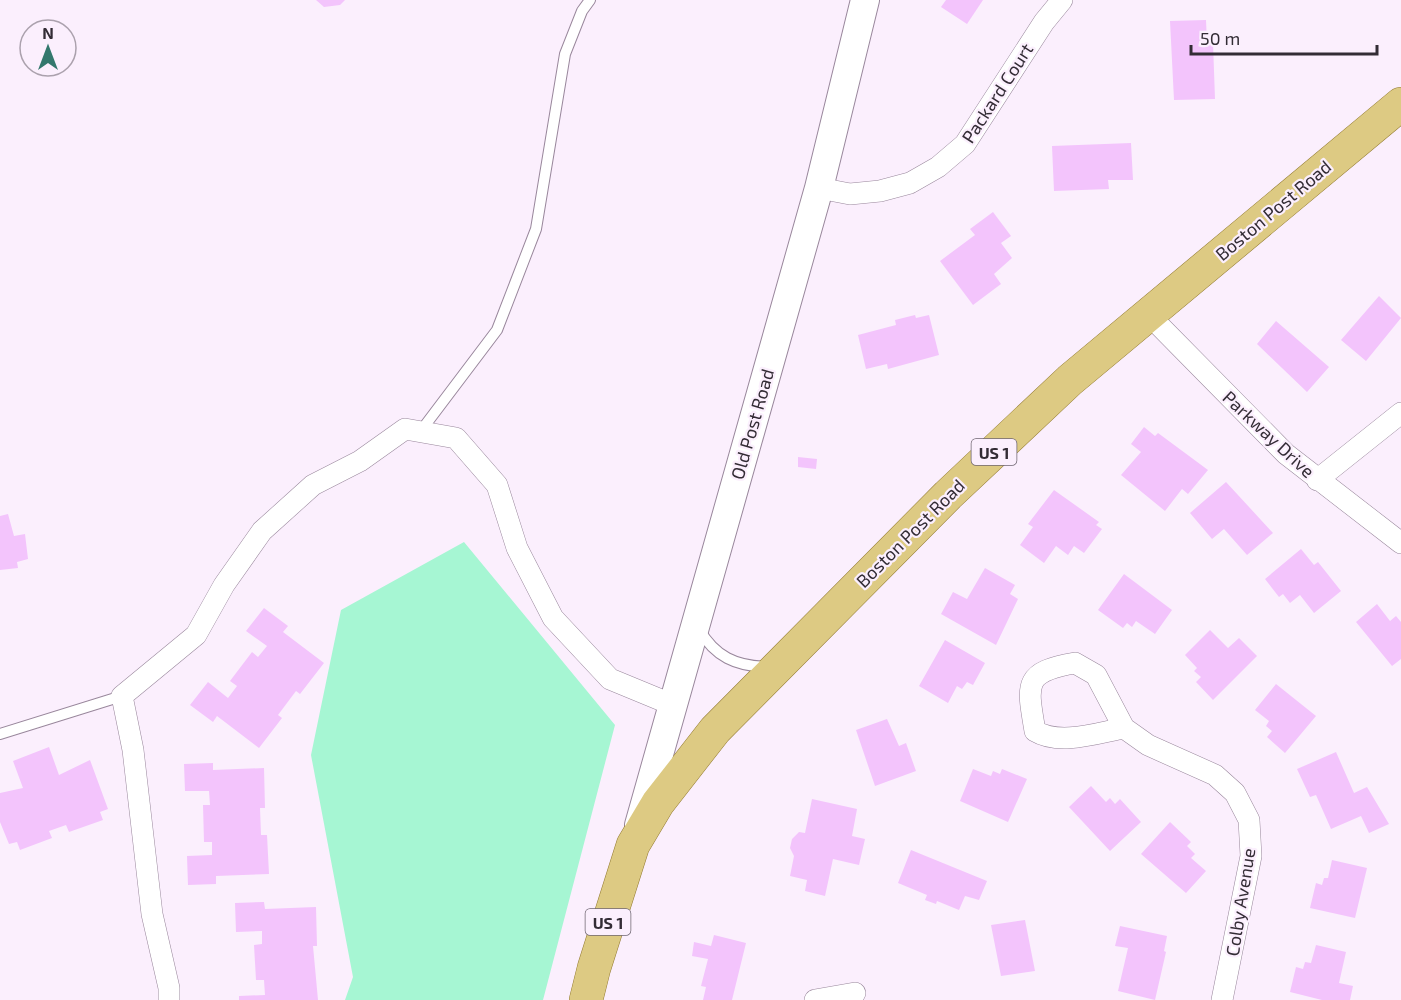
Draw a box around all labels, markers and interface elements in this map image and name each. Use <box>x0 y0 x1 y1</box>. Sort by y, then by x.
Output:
north arrow <box>18 18 78 78</box>
scale bar <box>1191 18 1377 56</box>
text: N <box>42 23 54 42</box>
text: 50 m <box>1200 27 1240 49</box>
street label: Packard Court <box>957 39 1037 147</box>
street label: Boston Post Road <box>1211 155 1335 265</box>
street label: Old Post Road <box>726 366 778 482</box>
street label: Parkway Drive <box>1219 386 1319 482</box>
road number: US 1 <box>972 439 1016 465</box>
street label: Boston Post Road <box>851 474 969 592</box>
street label: Colby Avenue <box>1221 846 1259 958</box>
road number: US 1 <box>586 909 630 935</box>

